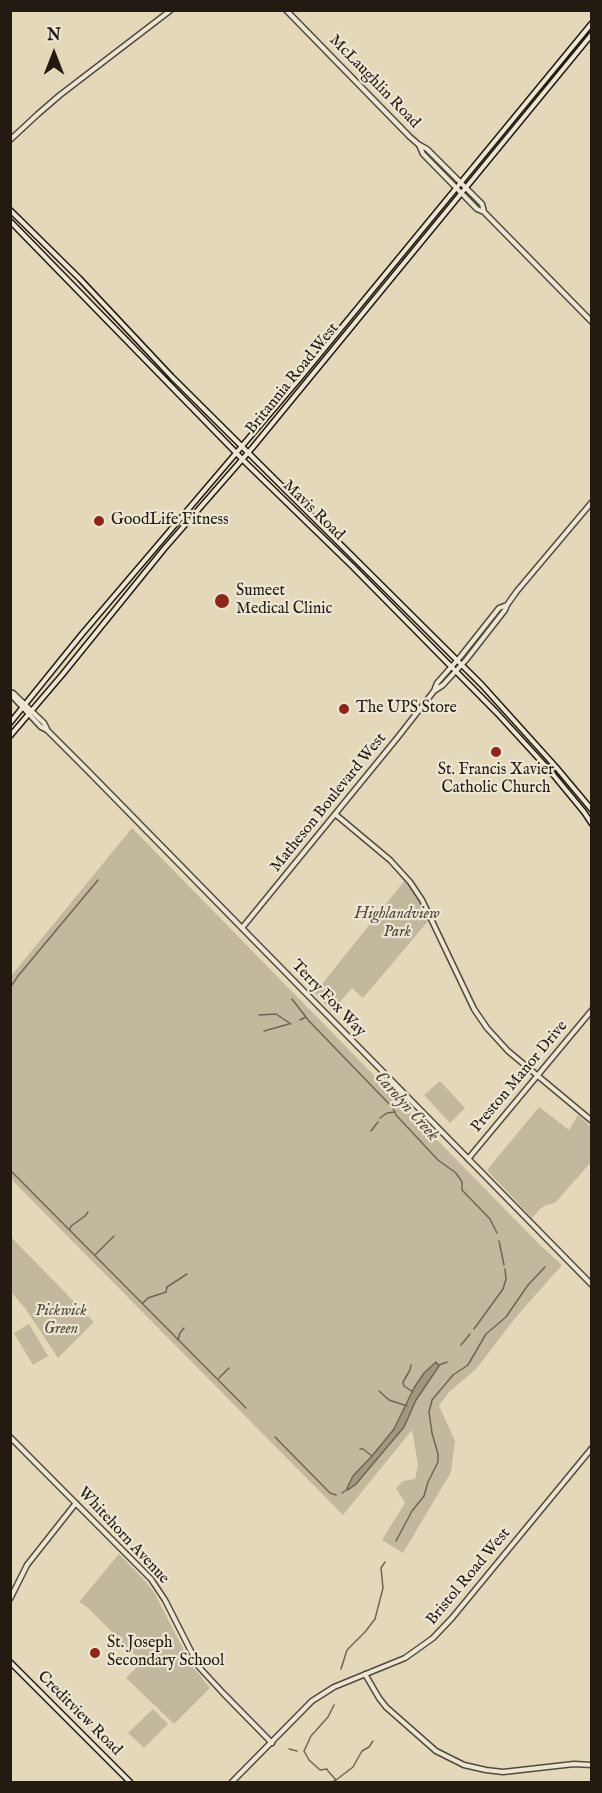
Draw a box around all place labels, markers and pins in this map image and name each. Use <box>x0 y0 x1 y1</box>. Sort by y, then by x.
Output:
place label: GoodLife Fitness <box>111 511 229 531</box>
marker: GoodLife Fitness <box>92 514 106 528</box>
place label: Sumeet Medical Clinic <box>236 582 332 620</box>
marker: Sumeet Medical Clinic <box>213 592 231 610</box>
place label: The UPS Store <box>356 699 457 719</box>
marker: The UPS Store <box>337 702 351 716</box>
marker: St. Francis Xavier Catholic Church <box>489 745 503 759</box>
place label: St. Francis Xavier Catholic Church <box>438 761 554 799</box>
place label: St. Joseph Secondary School <box>107 1634 224 1672</box>
marker: St. Joseph Secondary School <box>88 1646 102 1660</box>

